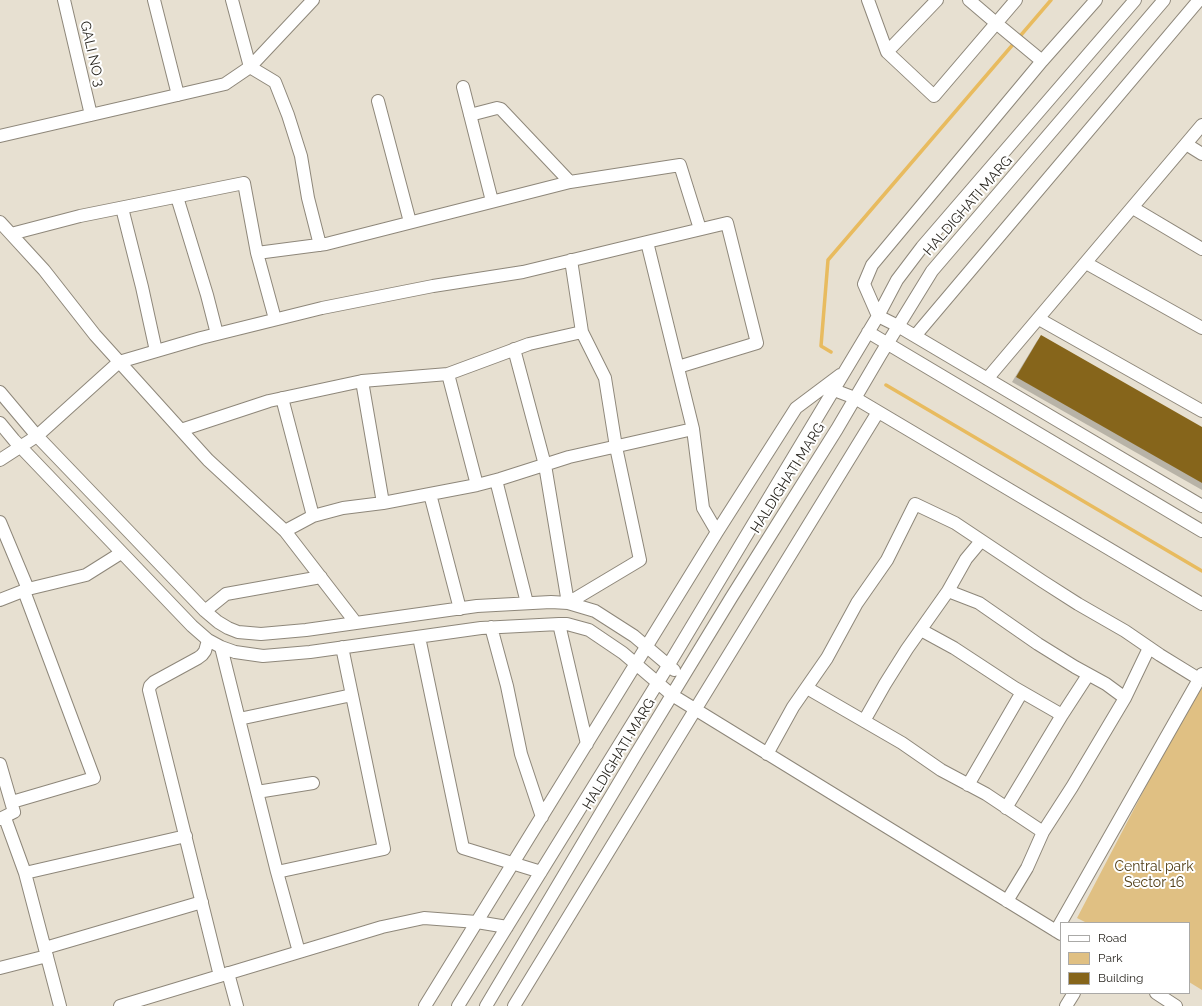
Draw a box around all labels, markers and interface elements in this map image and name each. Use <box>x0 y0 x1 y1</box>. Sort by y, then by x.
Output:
street label: GALI NO 3 <box>76 19 108 89</box>
street label: HALDIGHATI MARG <box>920 153 1016 259</box>
street label: HALDIGHATI MARG <box>747 420 829 536</box>
street label: HALDIGHATI MARG <box>579 695 659 813</box>
park label: Central park Sector 16 <box>1114 859 1194 892</box>
legend <box>1060 922 1190 994</box>
text: Road <box>1098 931 1127 945</box>
text: Park <box>1098 951 1123 965</box>
text: Building <box>1098 971 1144 985</box>

